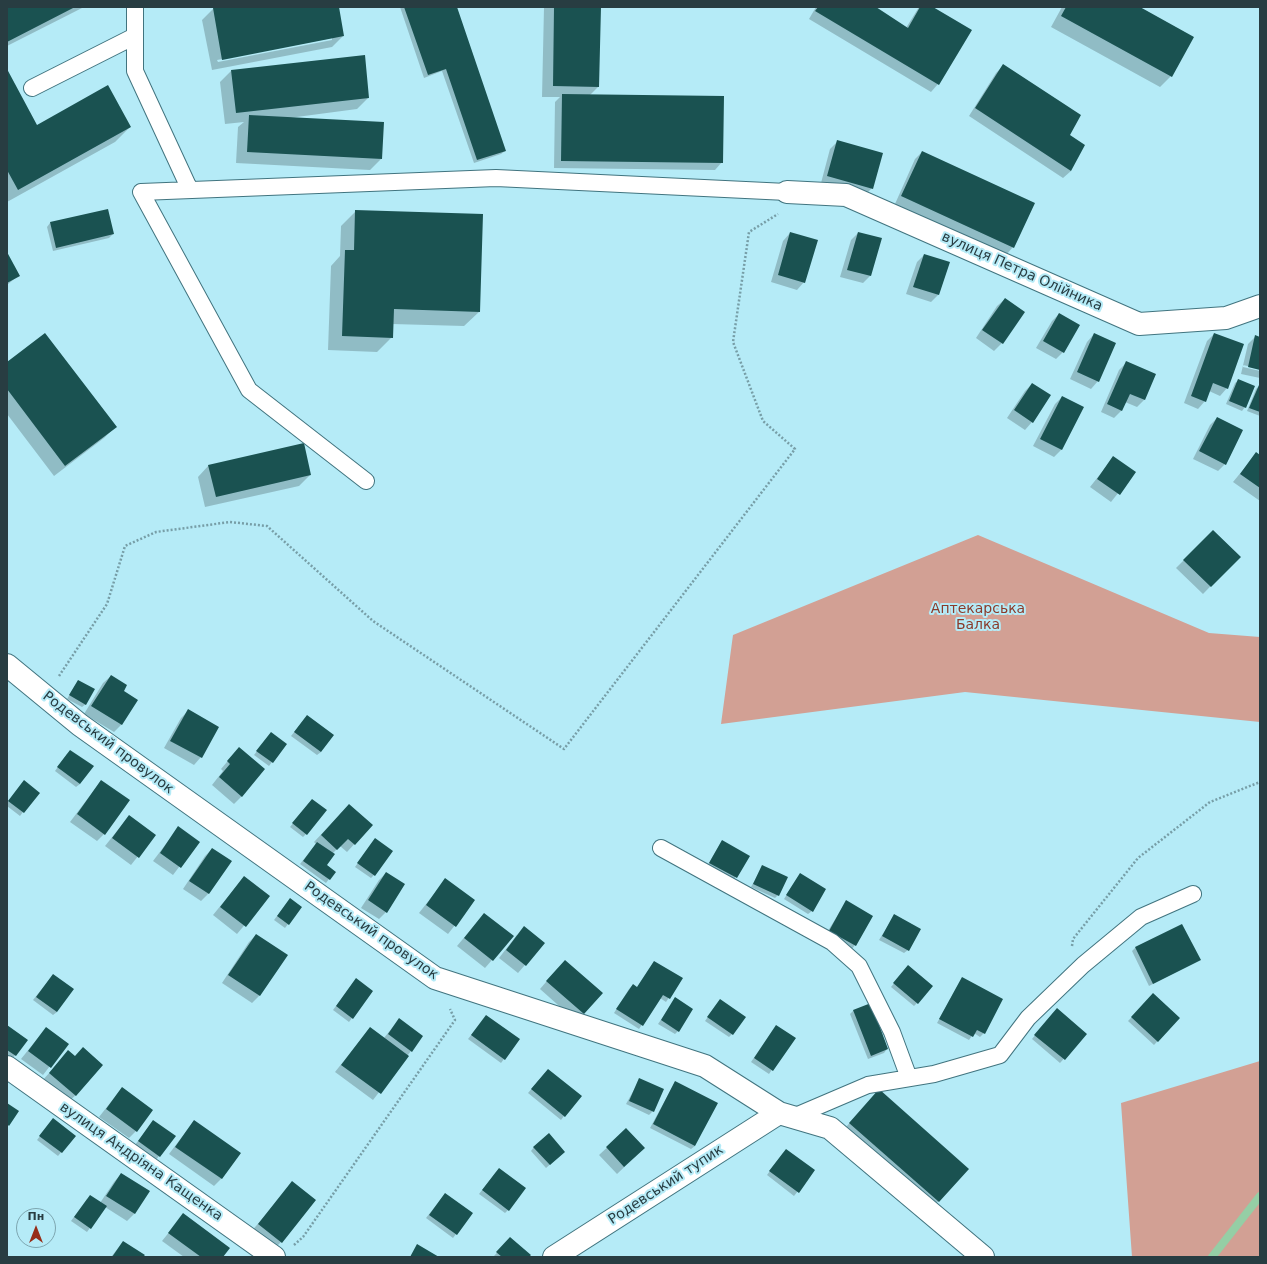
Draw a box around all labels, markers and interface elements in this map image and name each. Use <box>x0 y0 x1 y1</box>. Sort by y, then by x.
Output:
street label: вулиця Петра Олійника <box>939 229 1105 315</box>
park label: Аптекарська Балка <box>931 601 1025 634</box>
street label: Родевський провулок <box>39 688 177 798</box>
street label: Родевський провулок <box>301 878 441 984</box>
street label: вулиця Андріяна Кащенка <box>56 1099 226 1225</box>
street label: Родевський тупик <box>605 1142 727 1228</box>
north arrow <box>16 1208 56 1248</box>
text: Пн <box>28 1210 44 1223</box>

